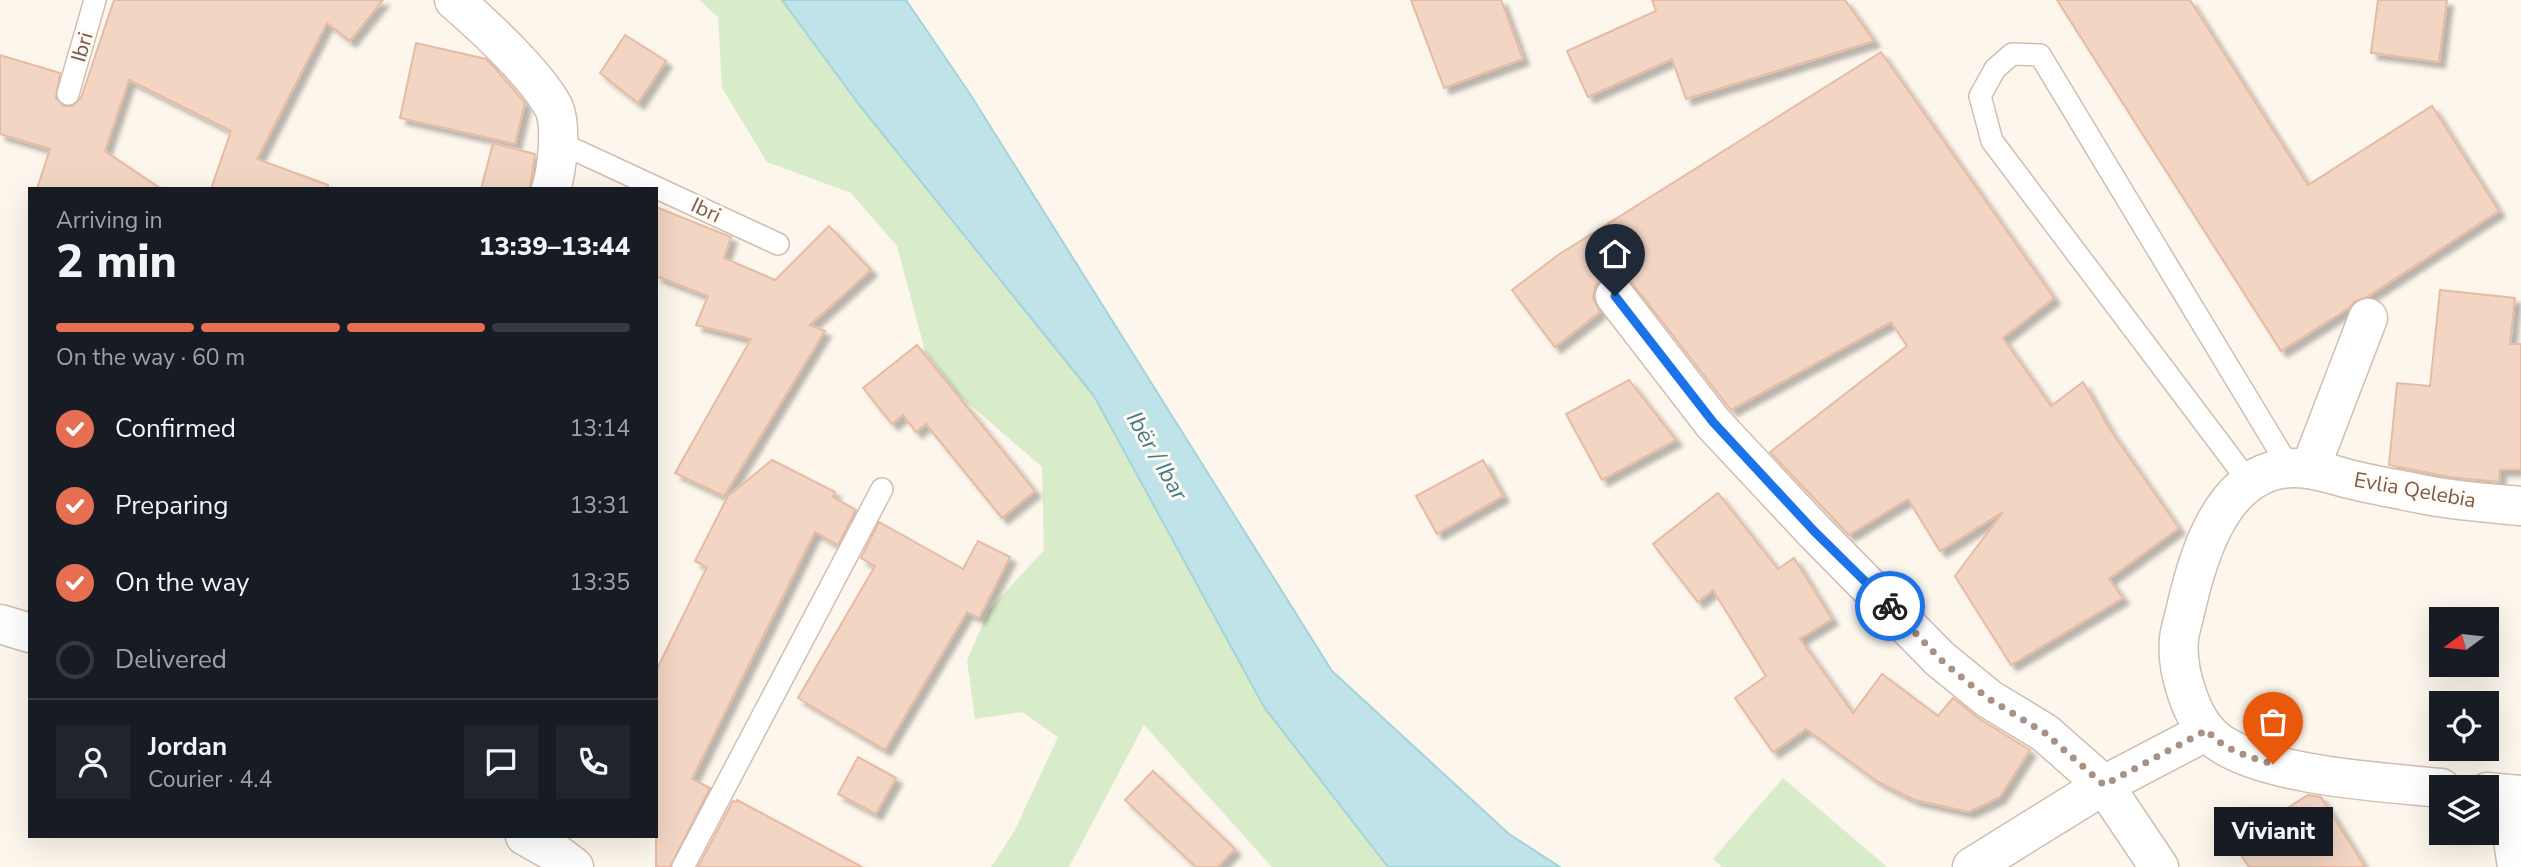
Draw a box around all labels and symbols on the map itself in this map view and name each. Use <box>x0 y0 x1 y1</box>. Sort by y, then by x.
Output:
street label: Ibri <box>64 29 100 65</box>
street label: Ibri <box>686 191 726 229</box>
pin <box>1585 224 1645 296</box>
water label: Ibër / Ibar <box>1119 406 1195 507</box>
street label: Evlia Qelebia <box>2352 466 2478 514</box>
courier <box>1855 571 1925 641</box>
north arrow <box>2429 607 2499 677</box>
pin <box>2243 692 2303 764</box>
callout: Vivianit <box>2214 806 2332 855</box>

